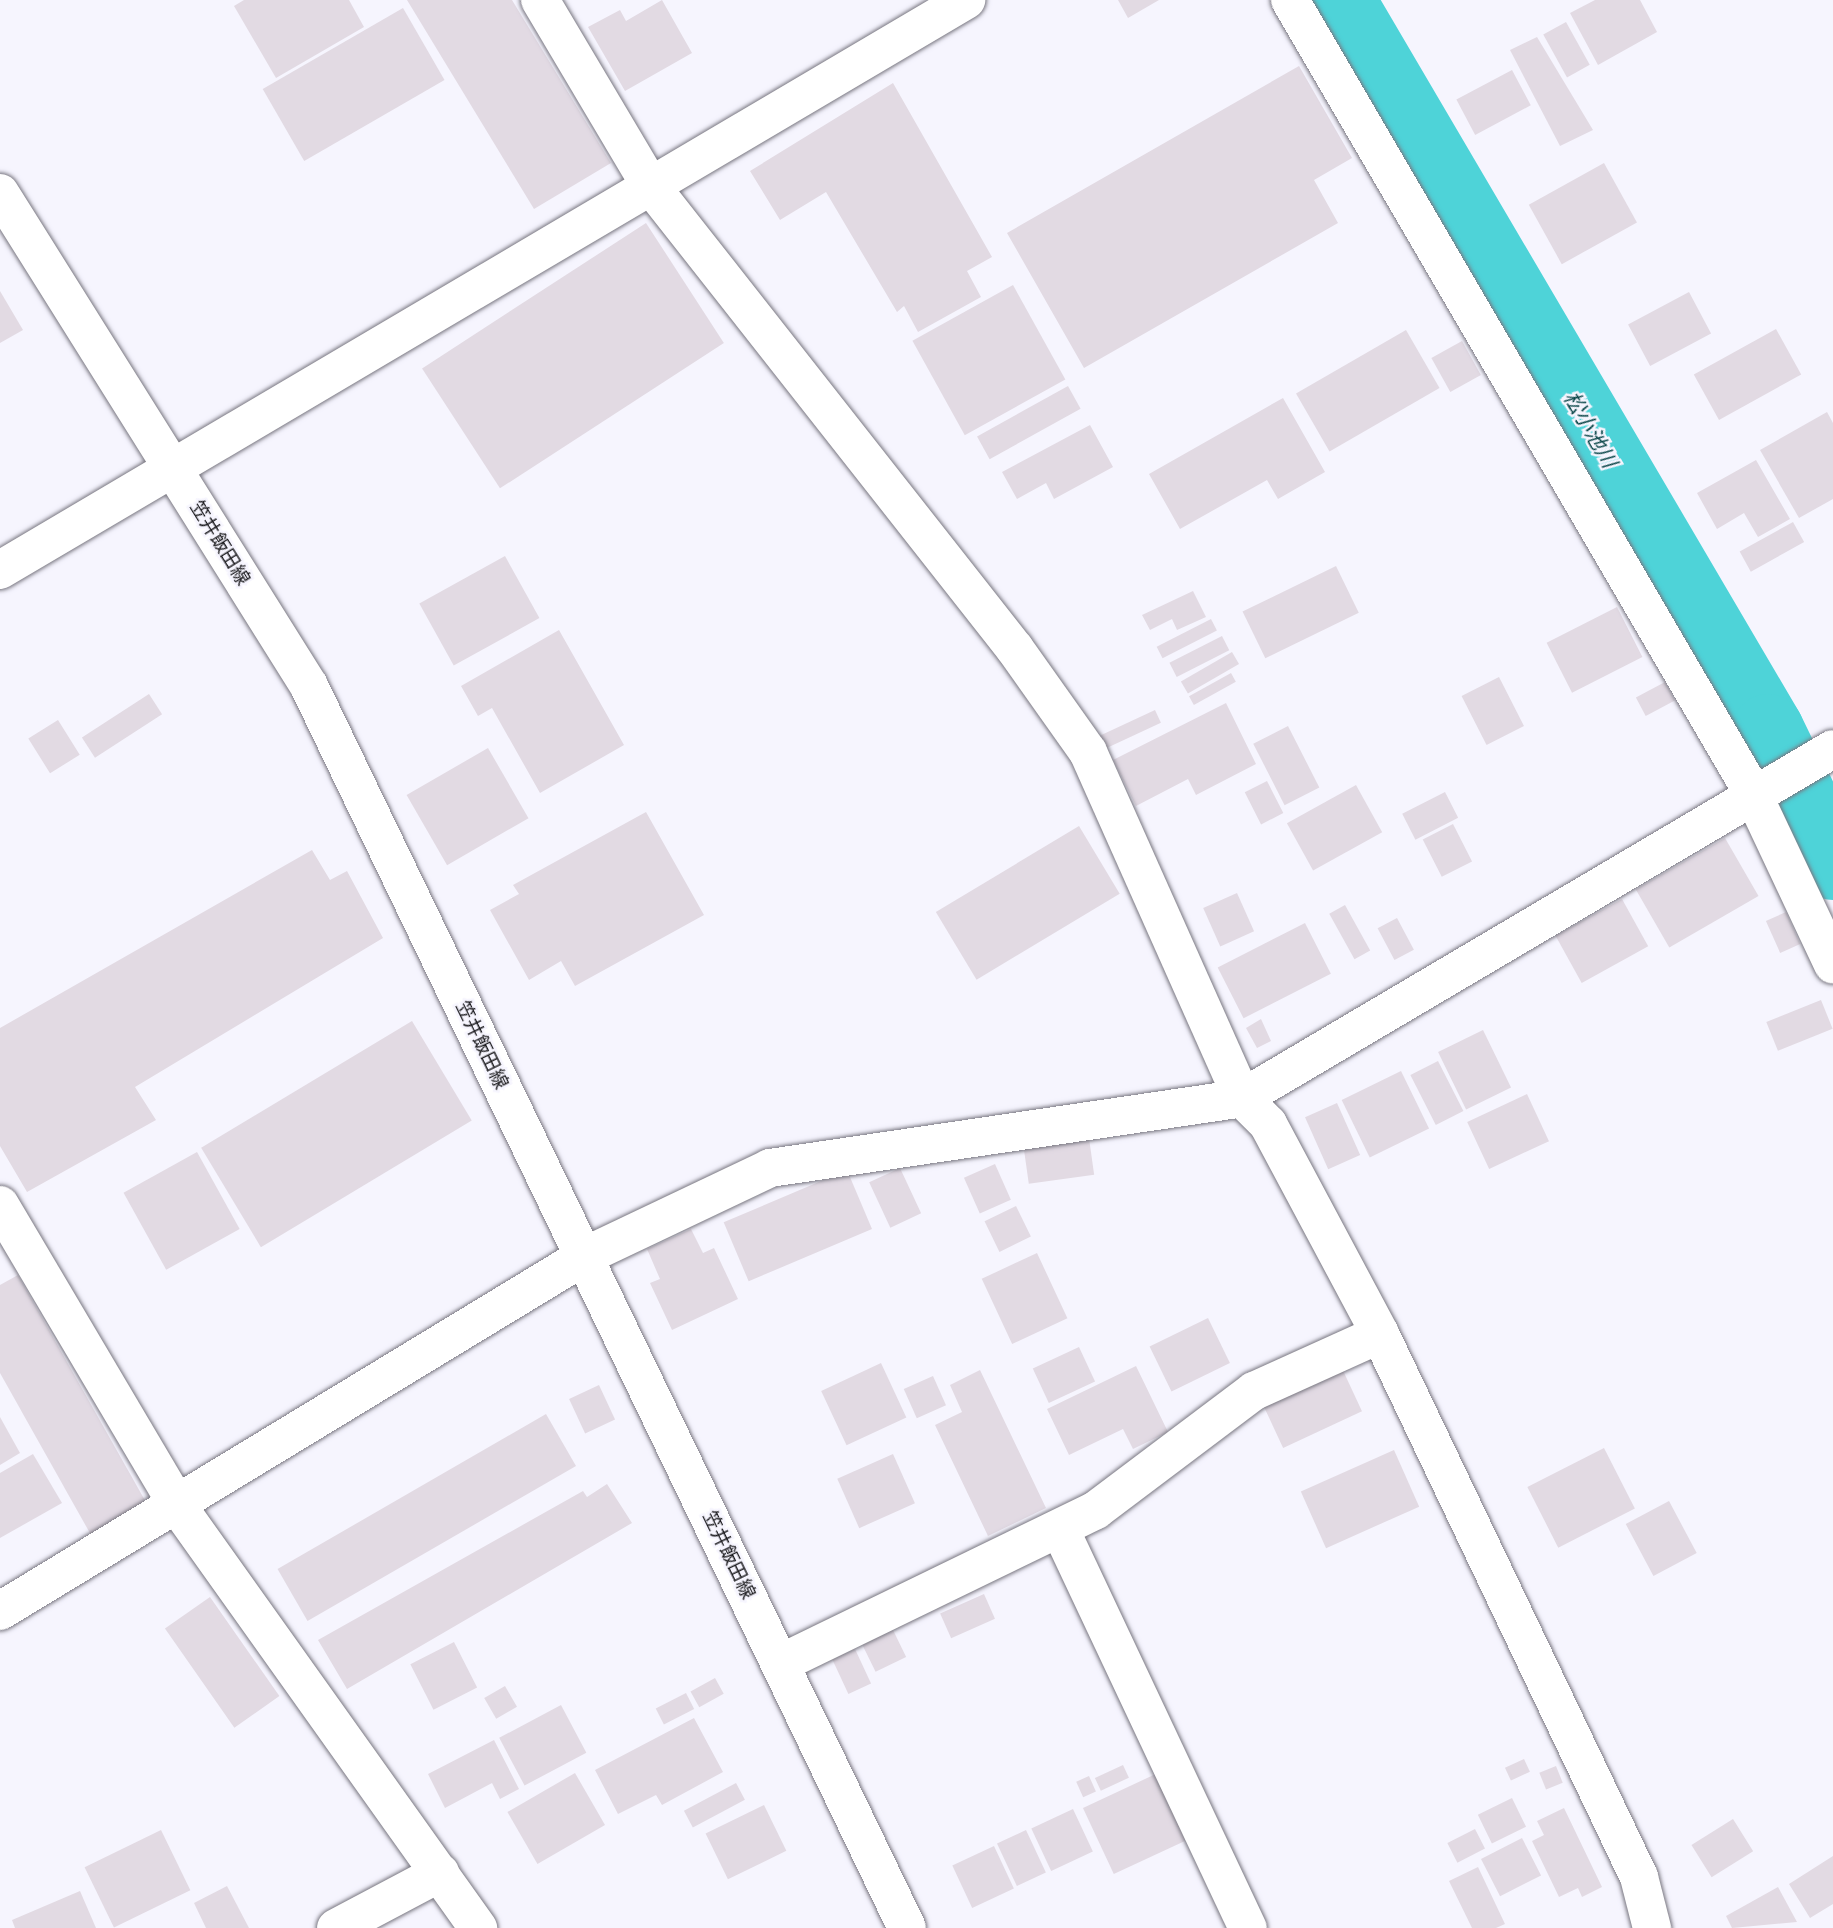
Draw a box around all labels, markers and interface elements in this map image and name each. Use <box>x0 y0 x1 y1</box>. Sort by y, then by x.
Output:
water label: 松小池川 <box>1559 386 1623 472</box>
street label: 笠井飯田線 <box>185 497 255 589</box>
street label: 笠井飯田線 <box>451 997 513 1093</box>
street label: 笠井飯田線 <box>698 1507 760 1603</box>

